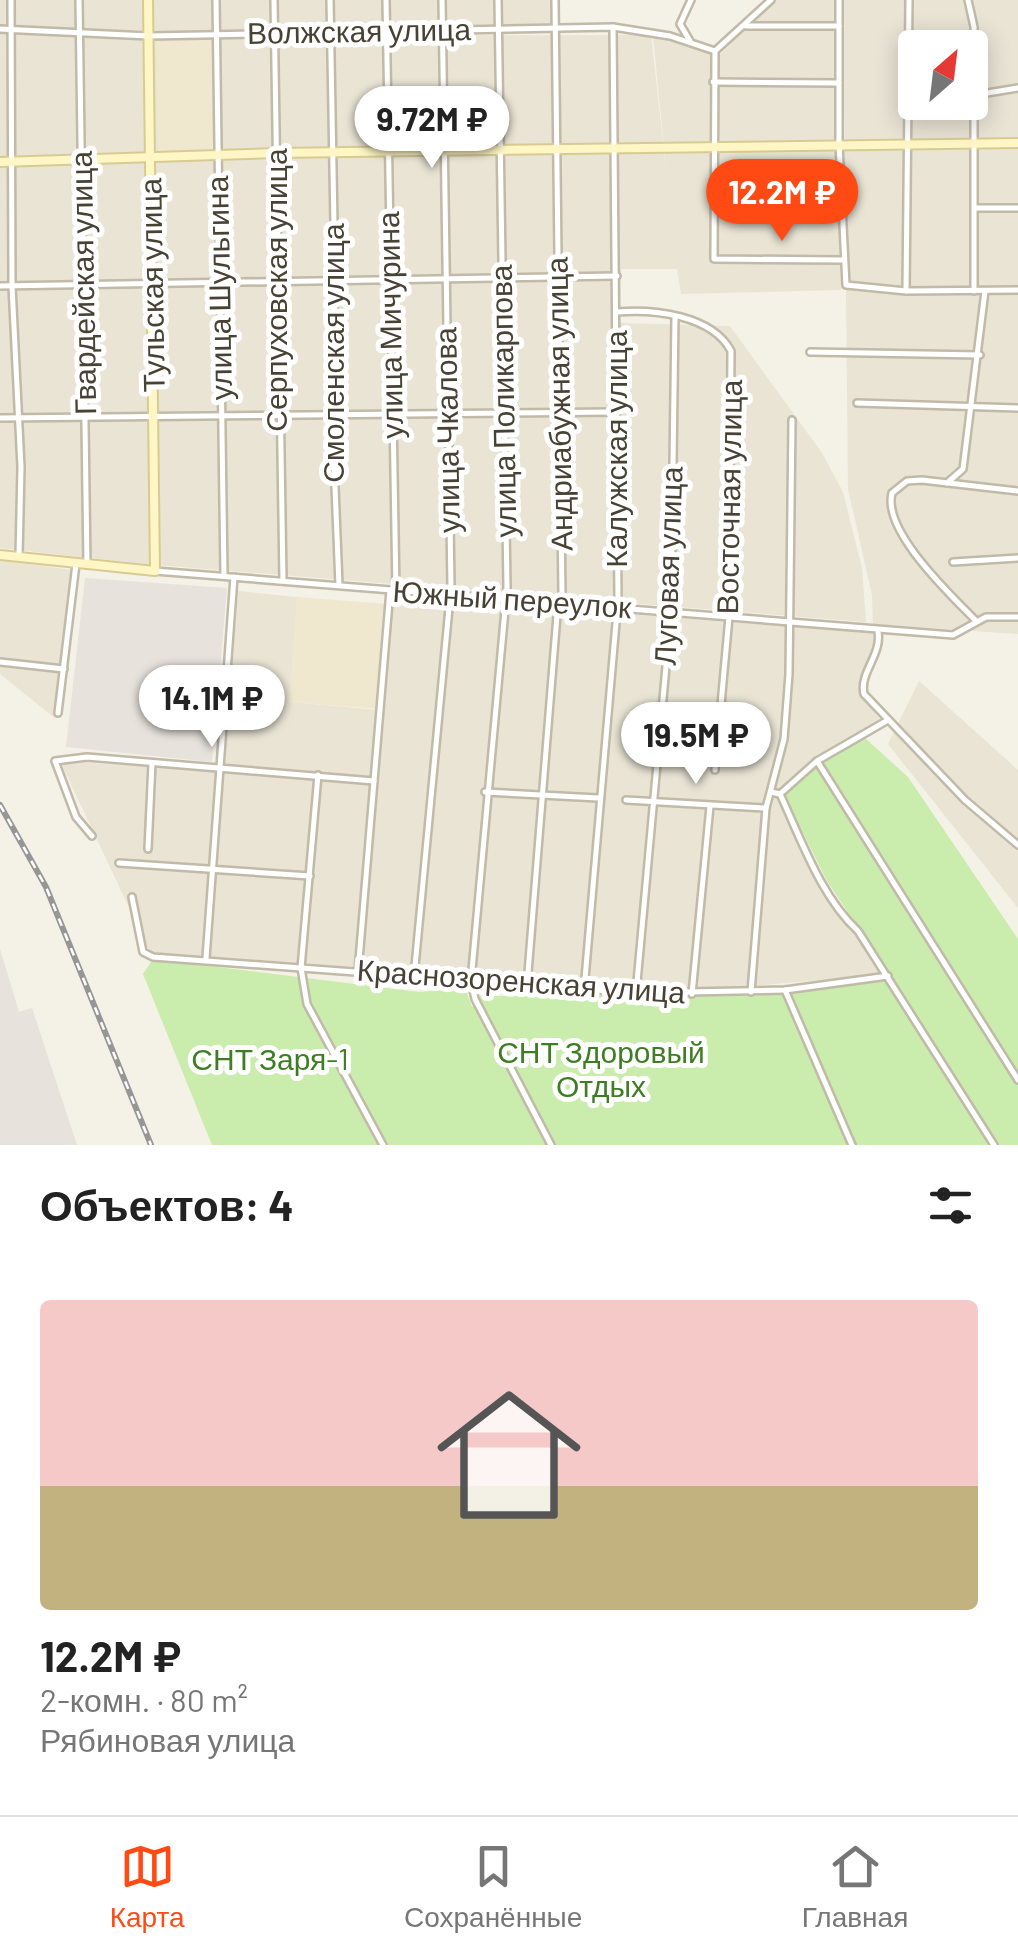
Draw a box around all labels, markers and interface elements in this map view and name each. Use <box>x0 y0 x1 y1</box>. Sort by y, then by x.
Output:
street label: Волжская улица <box>247 10 471 50</box>
north arrow <box>898 30 988 120</box>
map controls <box>898 30 988 120</box>
pin: 9.72M ₽ <box>340 86 524 171</box>
text: 9.72M ₽ <box>376 99 488 137</box>
street label: Серпуховская улица <box>257 148 293 432</box>
street label: Гвардейская улица <box>62 150 102 415</box>
pin: 12.2M ₽ <box>690 159 874 244</box>
text: 12.2M ₽ <box>728 172 836 210</box>
street label: улица Шульгина <box>198 175 238 401</box>
street label: Тульская улица <box>131 177 171 392</box>
street label: улица Мичурина <box>369 211 409 439</box>
street label: Смоленская улица <box>314 223 350 483</box>
street label: Андриабужная улица <box>537 256 579 551</box>
street label: улица Поликарпова <box>482 264 522 538</box>
street label: улица Чкалова <box>426 327 466 533</box>
street label: Калужская улица <box>597 330 633 568</box>
street label: Восточная улица <box>708 379 748 615</box>
street label: Луговая улица <box>646 466 688 666</box>
street label: Южный переулок <box>392 572 634 624</box>
pin: 14.1M ₽ <box>120 665 304 750</box>
text: 14.1M ₽ <box>161 678 263 716</box>
pin: 19.5M ₽ <box>604 702 788 787</box>
text: 19.5M ₽ <box>643 715 749 753</box>
street label: Краснозоренская улица <box>356 951 687 1009</box>
park label: СНТ Здоровый Отдых <box>497 1033 705 1103</box>
park label: СНТ Заря-1 <box>191 1040 349 1076</box>
icon: filters <box>923 1178 978 1233</box>
text: Объектов: 4 <box>40 1179 294 1229</box>
icon: home <box>419 1365 599 1545</box>
text: 12.2M ₽ <box>40 1630 181 1680</box>
text: 2-комн. · 80 m² <box>40 1680 248 1718</box>
text: Рябиновая улица <box>40 1720 295 1758</box>
tab: Карта <box>110 1839 185 1934</box>
tab: Сохранённые <box>404 1839 582 1934</box>
tab: Главная <box>802 1839 908 1934</box>

